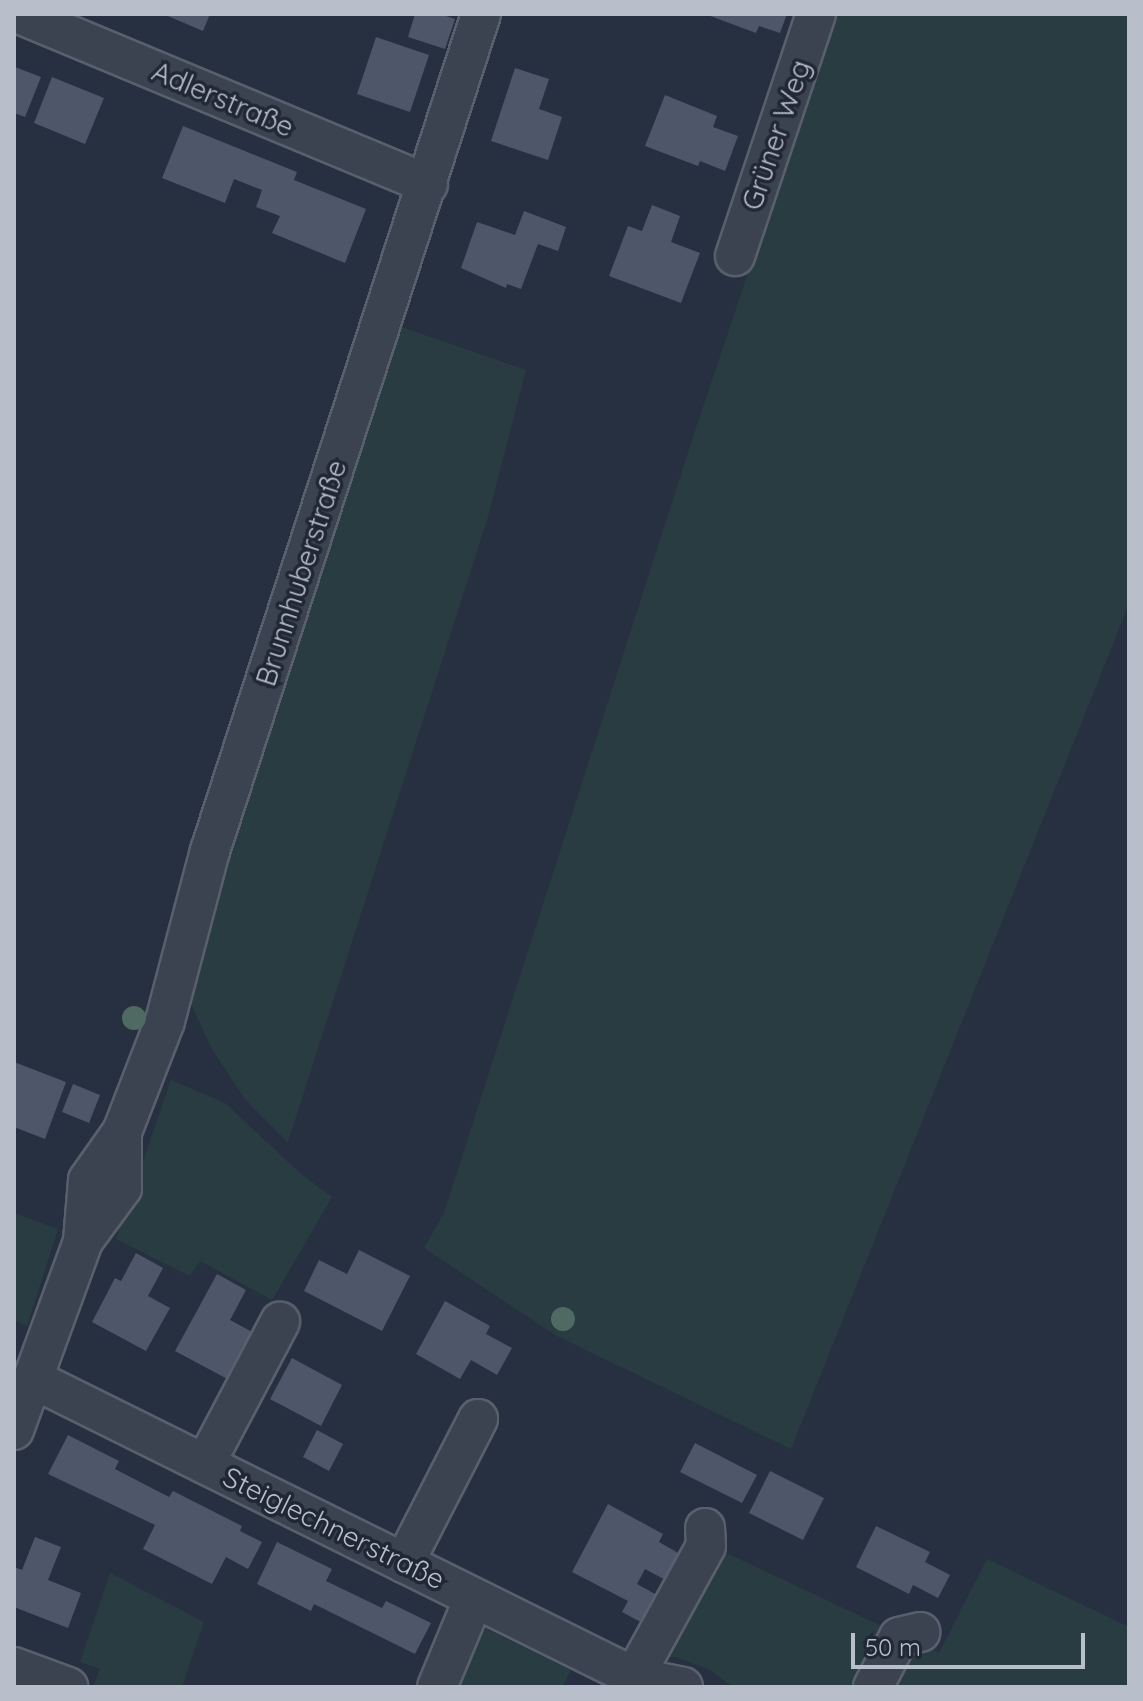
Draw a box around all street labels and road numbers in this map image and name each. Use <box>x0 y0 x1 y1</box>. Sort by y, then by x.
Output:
street label: Adlerstraße <box>147 54 299 144</box>
street label: Grüner Weg <box>735 56 817 214</box>
street label: Brunnhuberstraße <box>249 456 353 690</box>
street label: Steiglechnerstraße <box>218 1460 450 1596</box>

